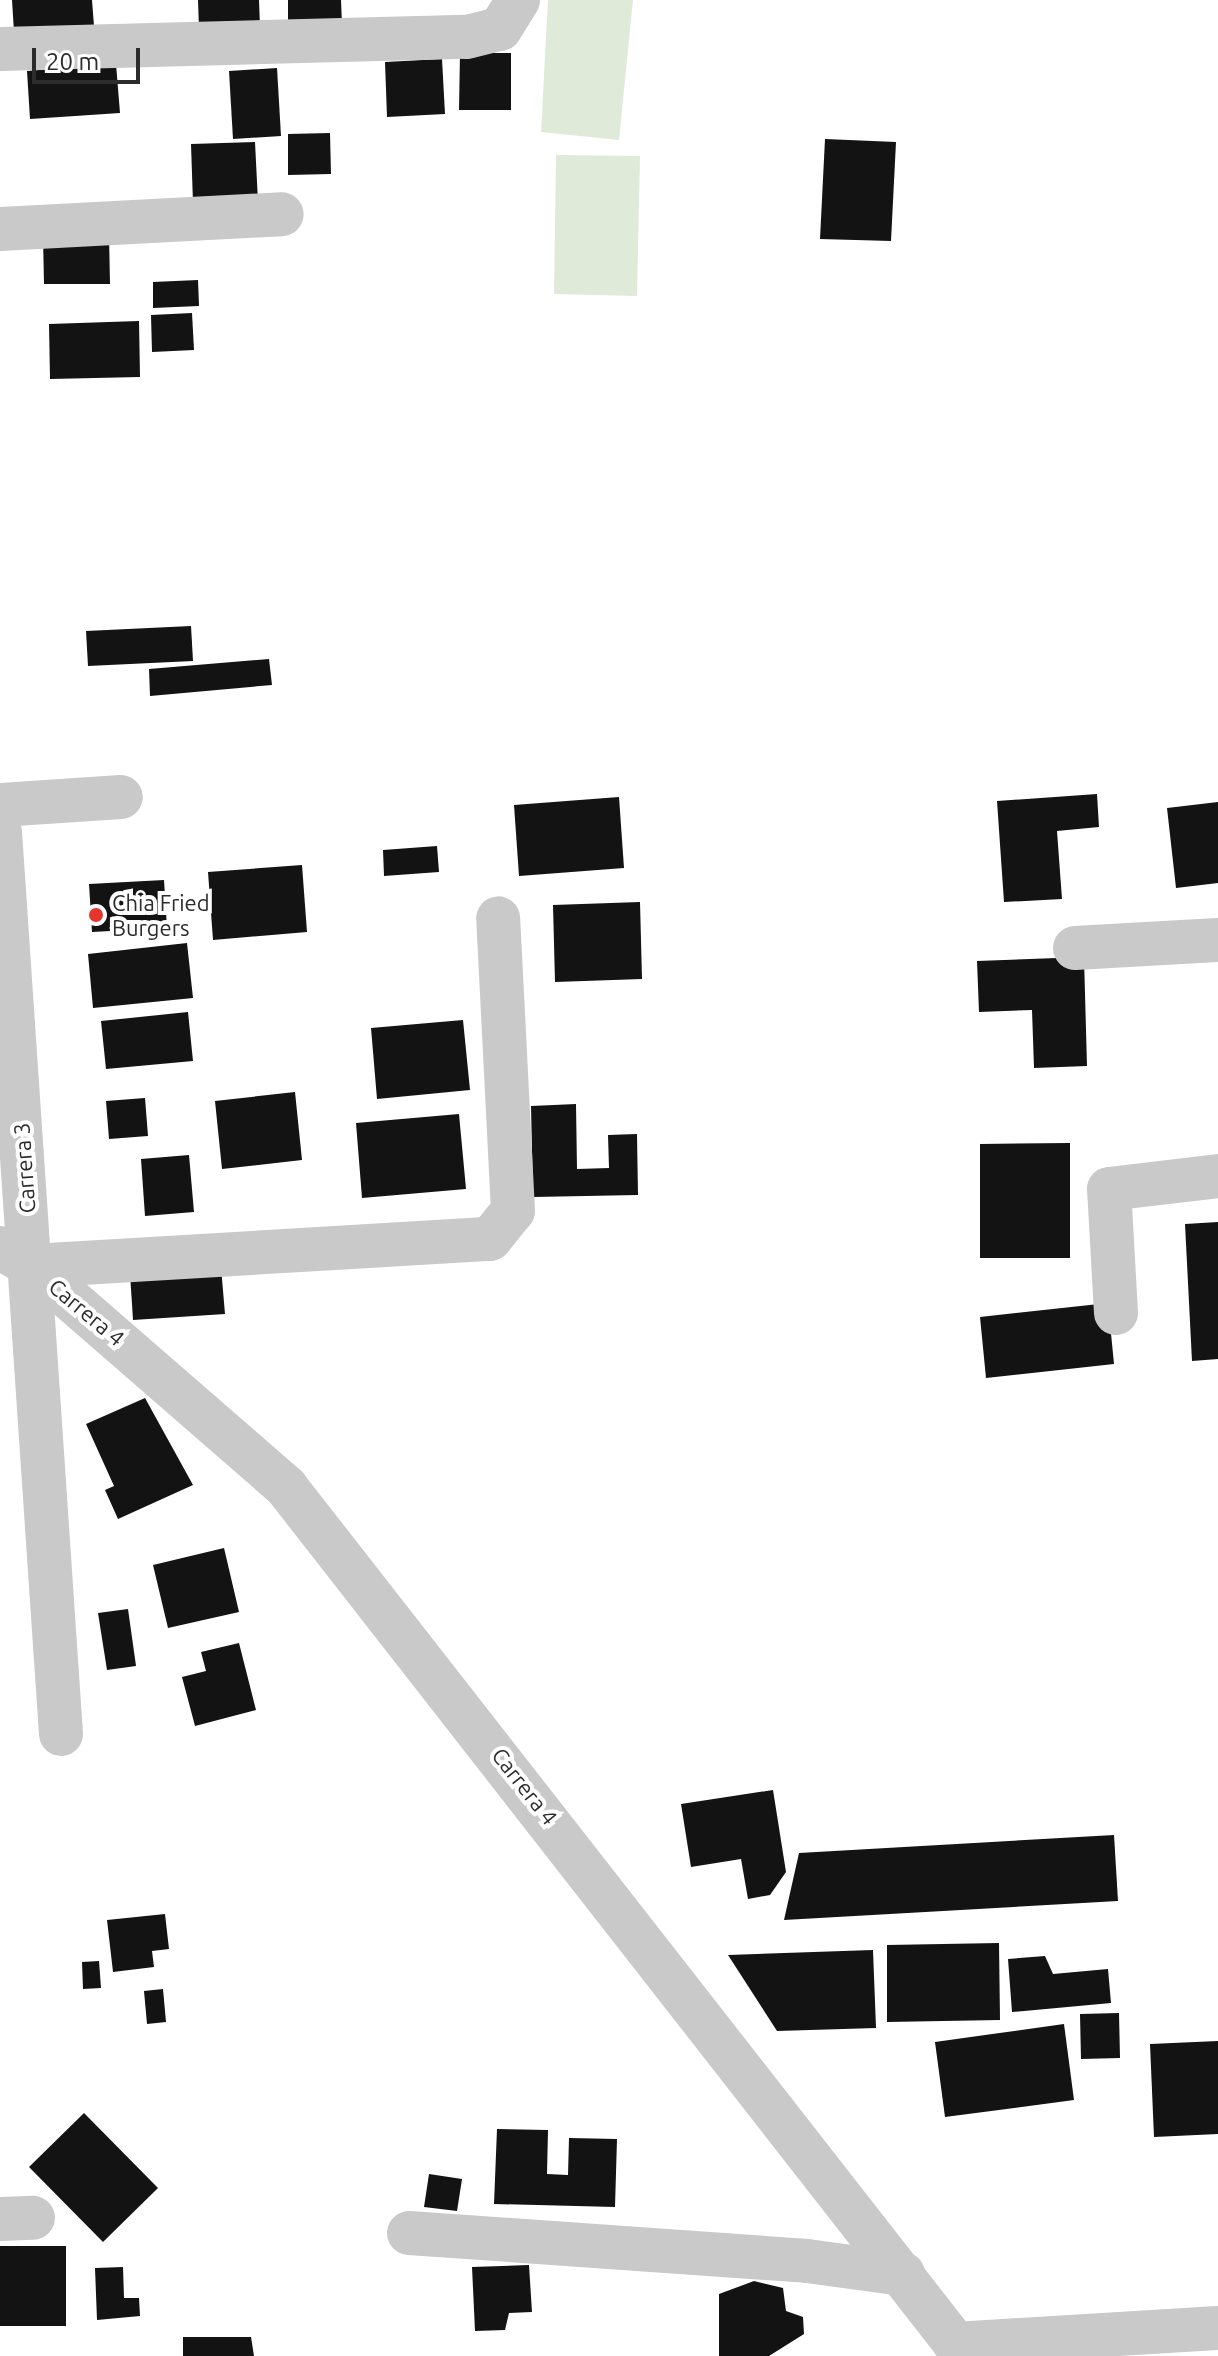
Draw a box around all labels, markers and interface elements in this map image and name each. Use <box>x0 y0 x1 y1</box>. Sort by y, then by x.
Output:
scale bar <box>36 32 144 82</box>
text: 20 m <box>46 48 99 75</box>
place label: Chia Fried Burgers <box>112 889 210 940</box>
marker: Chia Fried Burgers <box>87 906 105 924</box>
street label: Carrera 3 <box>8 1122 40 1214</box>
street label: Carrera 4 <box>44 1273 130 1351</box>
street label: Carrera 4 <box>487 1742 563 1830</box>

